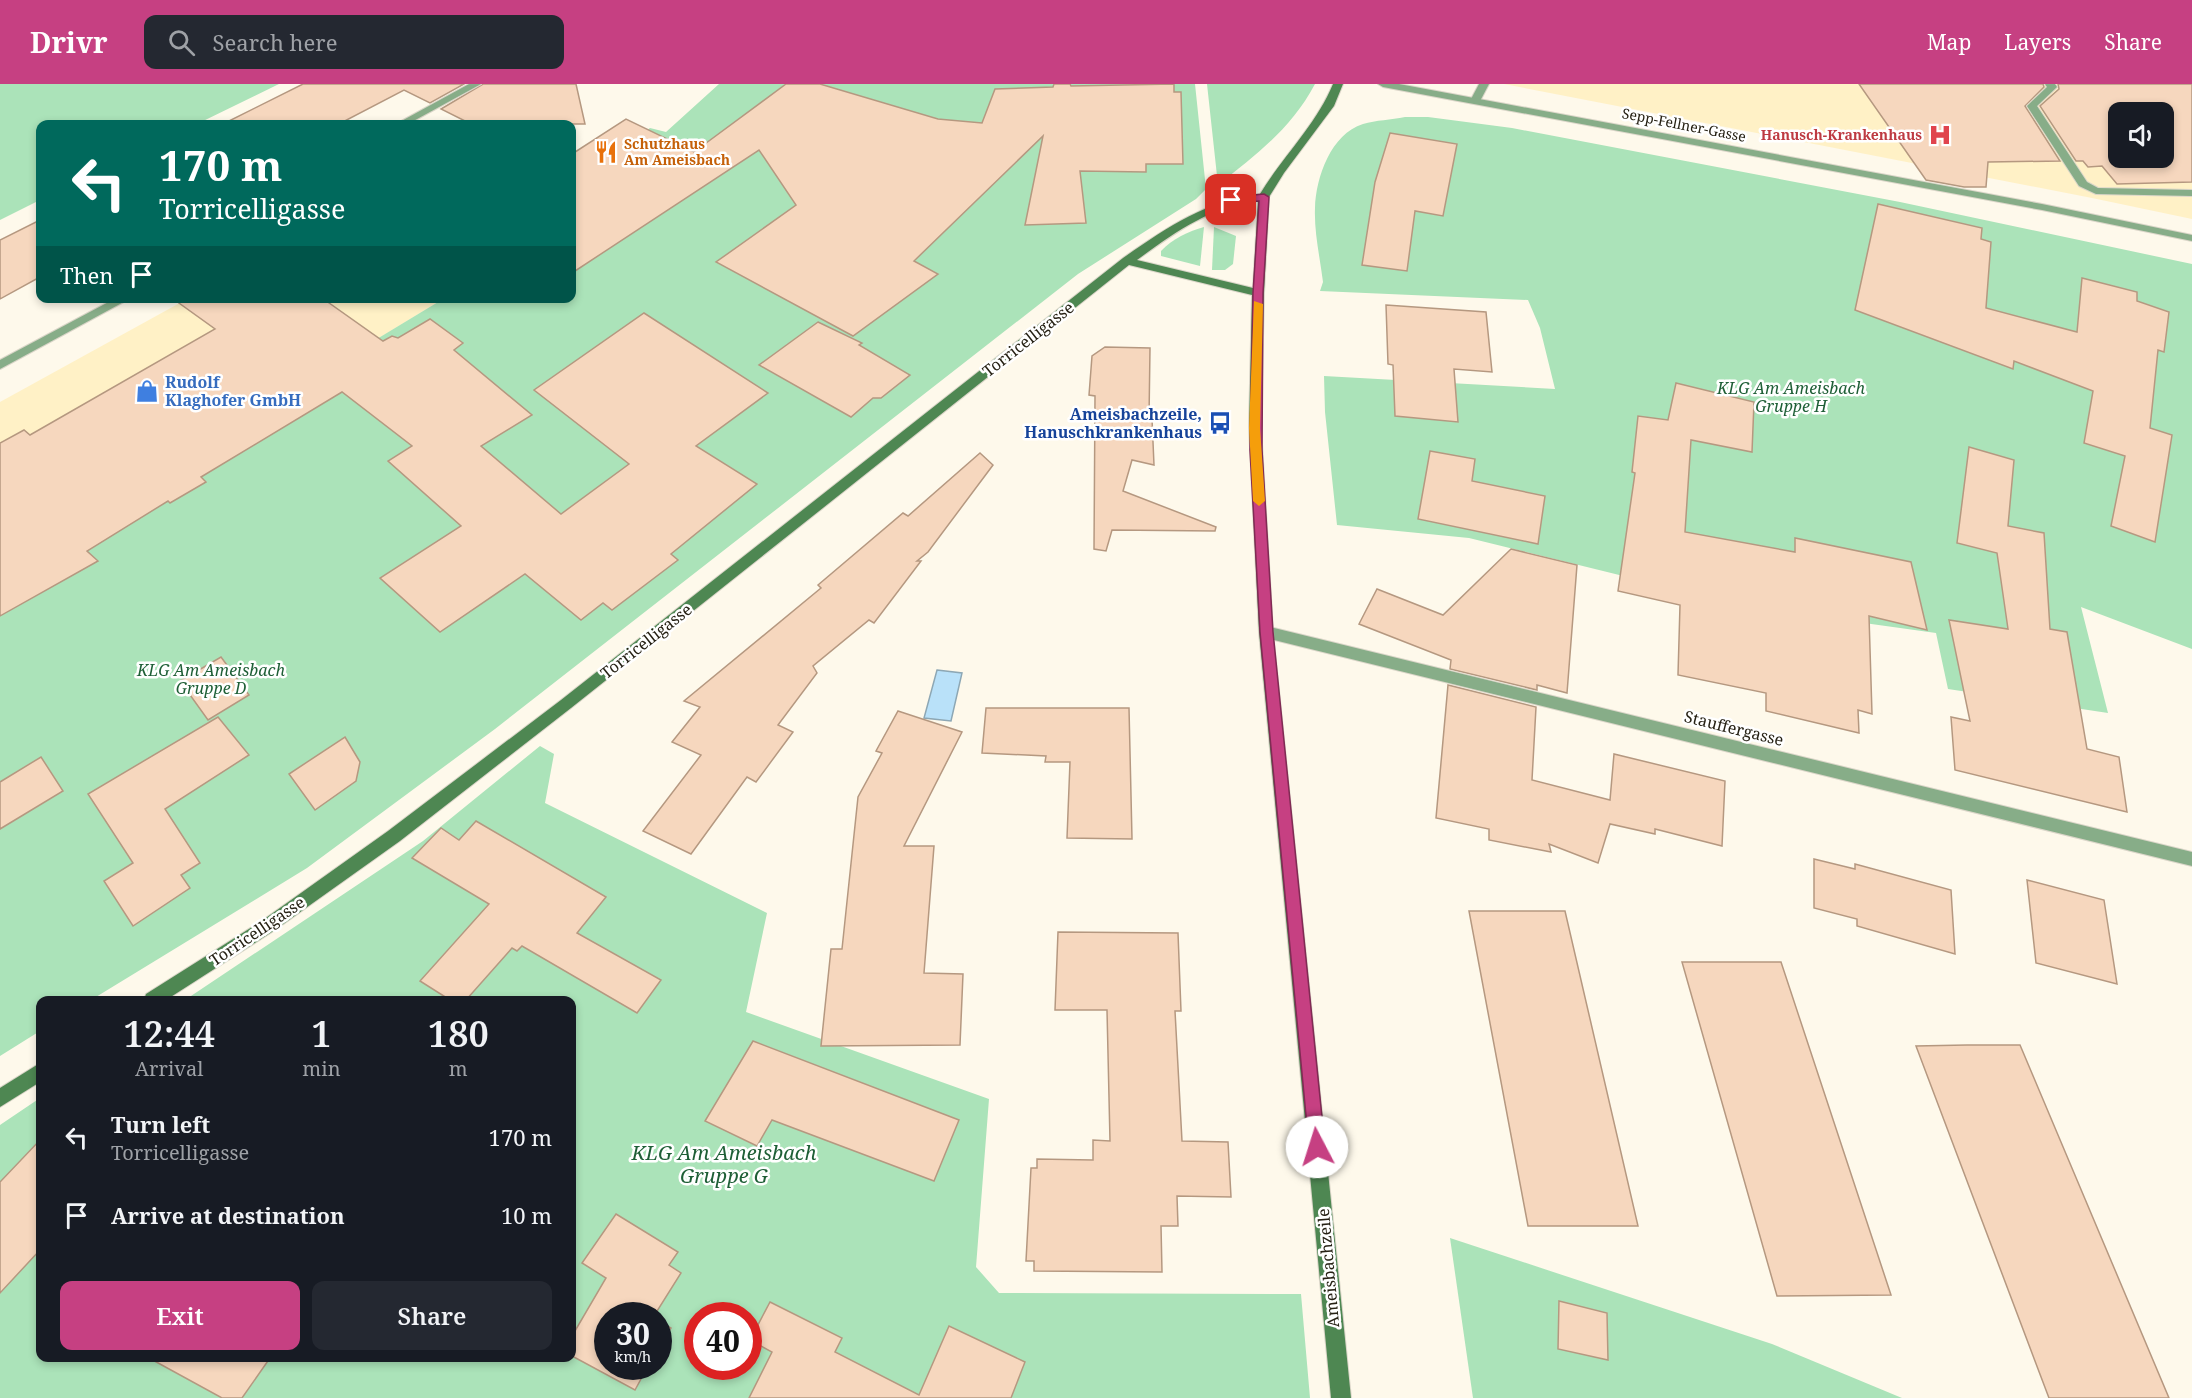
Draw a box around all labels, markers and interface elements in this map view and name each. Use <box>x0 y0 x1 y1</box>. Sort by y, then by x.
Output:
search box <box>144 15 564 69</box>
text: Drivr <box>30 23 108 61</box>
icon: search <box>165 26 198 59</box>
text: Search here <box>213 27 337 57</box>
text: Map <box>1927 28 1971 56</box>
text: Layers <box>2004 28 2071 56</box>
text: Share <box>2104 28 2162 56</box>
map controls <box>2108 102 2174 168</box>
button: sound <box>2108 102 2174 168</box>
street label: Sepp-Fellner-Gasse <box>1620 103 1748 146</box>
hospital icon: Hanusch-Krankenhaus <box>1927 122 1953 148</box>
place label: Hanusch-Krankenhaus <box>1761 125 1922 144</box>
place label: Schutzhaus Am Ameisbach <box>624 134 730 169</box>
text: 170 m <box>159 136 283 193</box>
restaurant icon: Schutzhaus Am Ameisbach <box>593 139 619 165</box>
icon: left <box>60 144 138 222</box>
pin <box>1205 174 1256 225</box>
icon: arrive <box>1214 183 1247 216</box>
text: Torricelligasse <box>159 190 346 227</box>
icon: arrive <box>125 258 158 291</box>
text: Then <box>60 260 113 290</box>
street label: Torricelligasse <box>978 296 1078 382</box>
place label: Rudolf Klaghofer GmbH <box>165 371 301 411</box>
park label: KLG Am Ameisbach Gruppe H <box>1716 377 1865 417</box>
shop icon: Rudolf Klaghofer GmbH <box>134 378 160 404</box>
place label: Ameisbachzeile, Hanuschkrankenhaus <box>1024 403 1202 443</box>
bus stop icon: Ameisbachzeile, Hanuschkrankenhaus <box>1207 410 1233 436</box>
street label: Torricelligasse <box>596 598 696 684</box>
park label: KLG Am Ameisbach Gruppe D <box>136 659 285 699</box>
street label: Stauffergasse <box>1682 705 1786 751</box>
street label: Torricelligasse <box>205 891 309 971</box>
text: 12:44 <box>123 1009 215 1058</box>
text: 1 <box>311 1009 332 1058</box>
text: 180 <box>428 1009 489 1058</box>
text: Arrival <box>135 1055 203 1082</box>
text: min <box>302 1055 341 1082</box>
text: m <box>449 1055 468 1082</box>
text: Turn left <box>111 1109 210 1139</box>
position arrow <box>1285 1115 1349 1179</box>
icon: left <box>60 1121 93 1154</box>
text: 170 m <box>489 1122 552 1152</box>
text: Torricelligasse <box>111 1139 249 1166</box>
park label: KLG Am Ameisbach Gruppe G <box>631 1139 816 1189</box>
icon: arrive <box>60 1199 93 1232</box>
text: Arrive at destination <box>111 1200 345 1230</box>
text: 10 m <box>501 1200 552 1230</box>
street label: Ameisbachzeile <box>1312 1207 1344 1329</box>
button: Exit <box>60 1281 300 1350</box>
button: Share <box>312 1281 552 1350</box>
speed limit sign: 40 <box>684 1302 762 1380</box>
text: 30 <box>616 1313 650 1354</box>
text: km/h <box>615 1346 651 1366</box>

